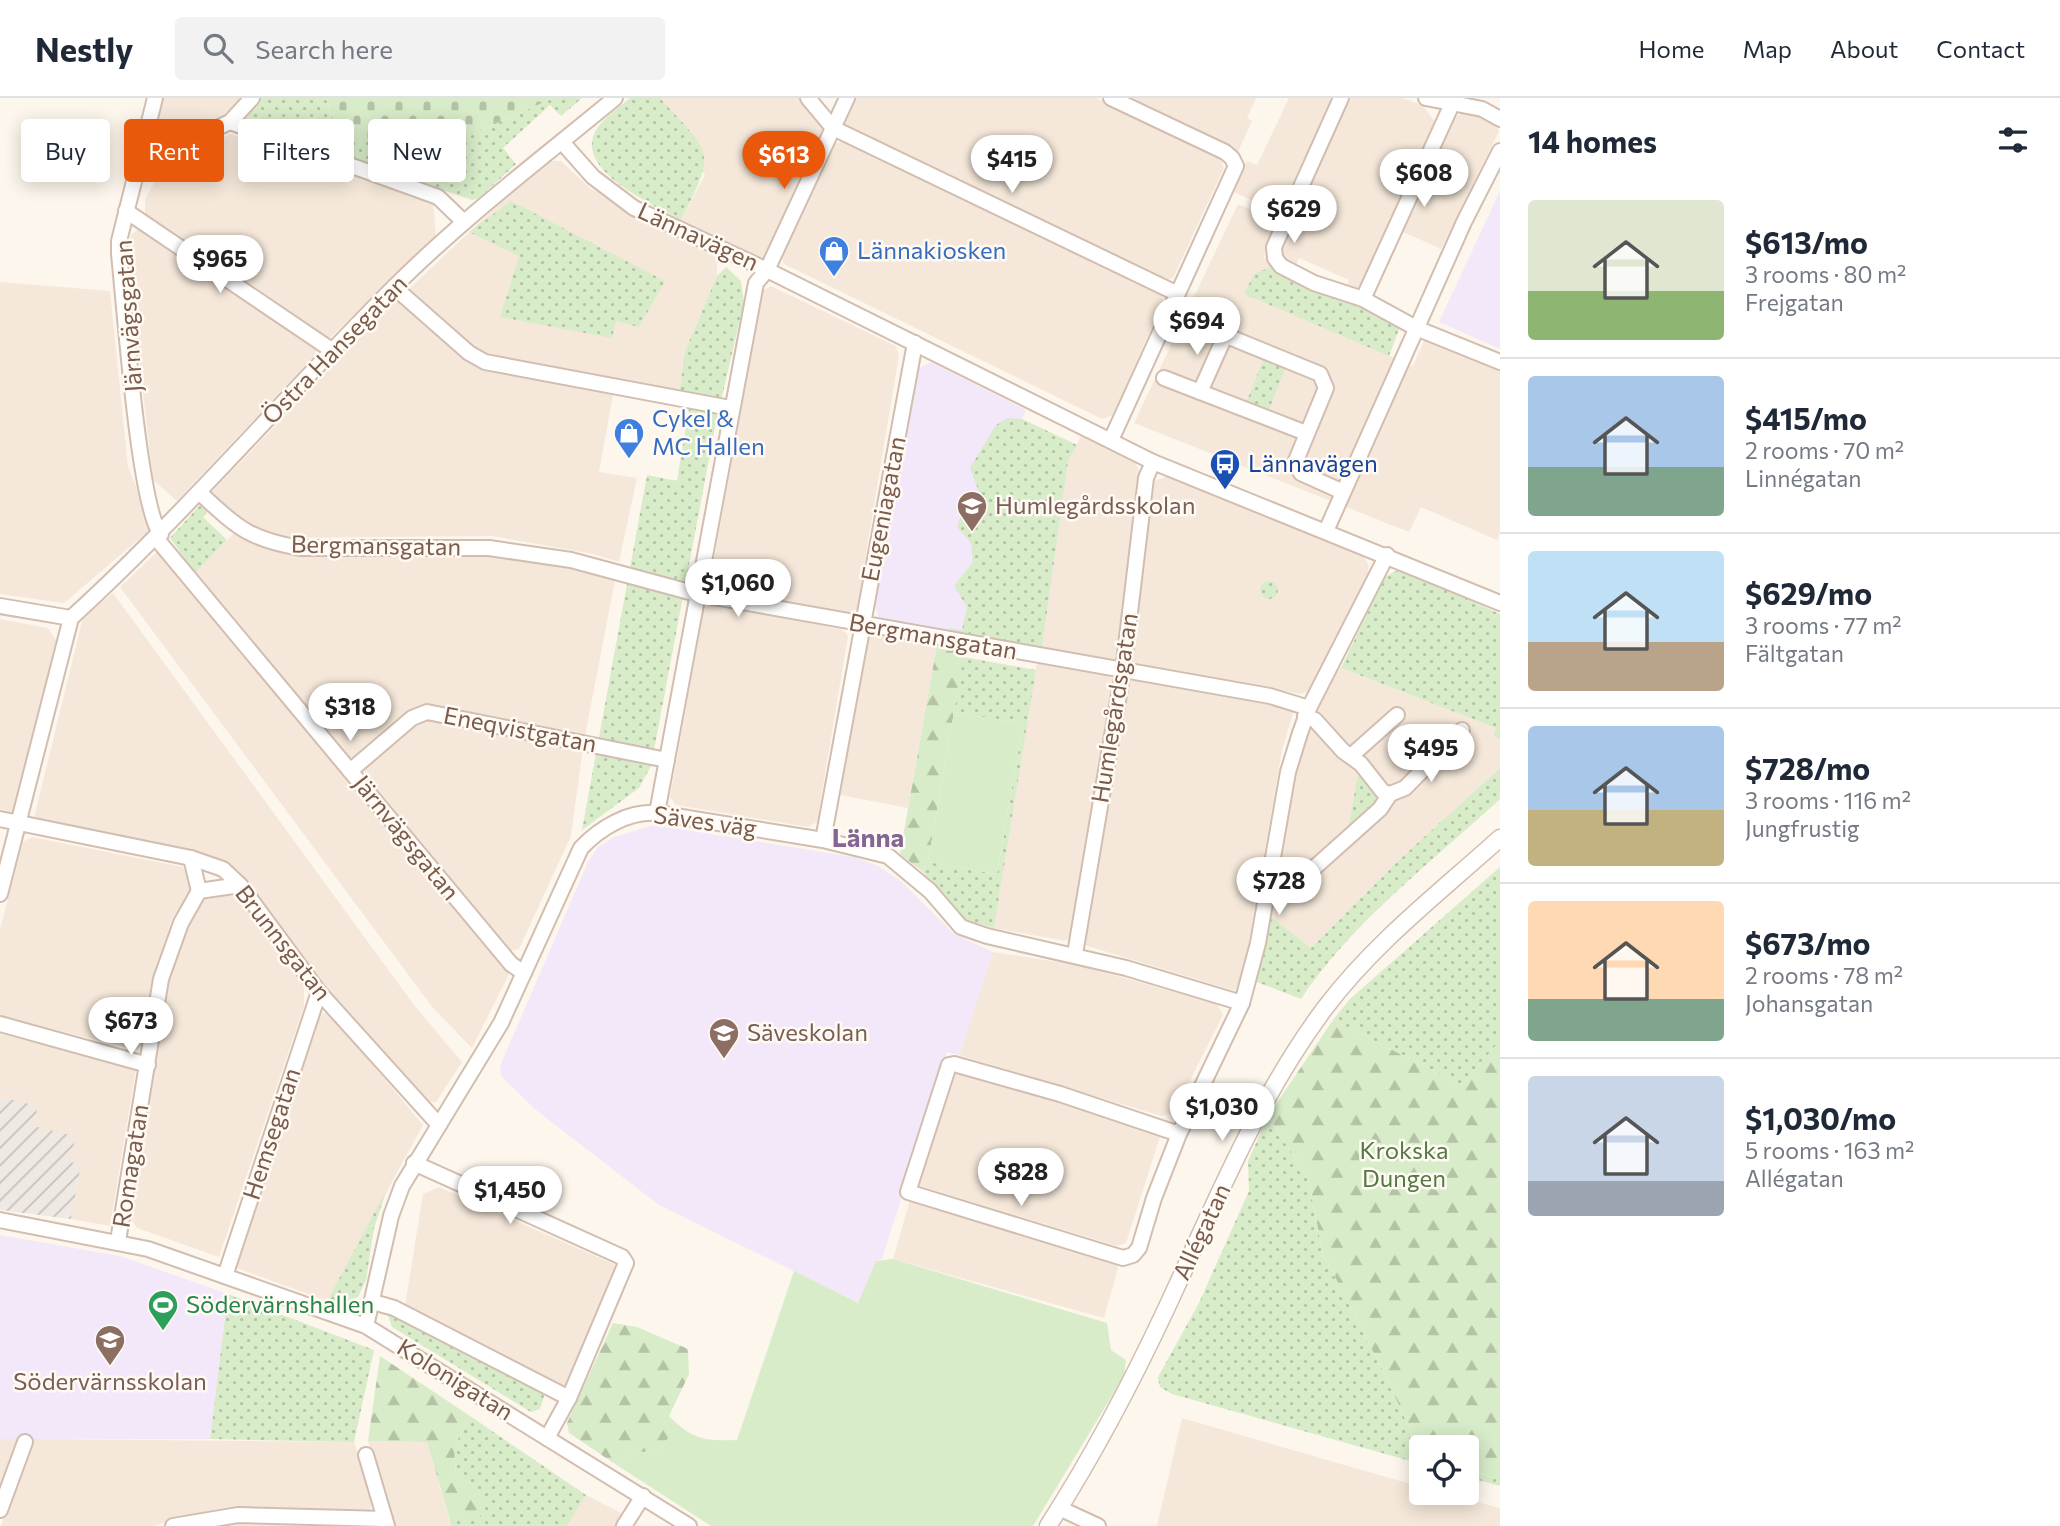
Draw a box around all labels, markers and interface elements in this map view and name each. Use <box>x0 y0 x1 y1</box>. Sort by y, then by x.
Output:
search box <box>175 17 665 80</box>
text: Nestly <box>35 28 133 69</box>
icon: search <box>199 29 237 67</box>
text: Search here <box>255 33 393 64</box>
text: Home <box>1639 34 1705 63</box>
text: Map <box>1743 34 1792 63</box>
text: About <box>1830 34 1898 63</box>
text: Contact <box>1936 34 2025 63</box>
chip: Buy <box>21 119 110 182</box>
chip: Rent <box>124 119 224 182</box>
chip: Filters <box>238 119 354 182</box>
chip: New <box>368 119 466 182</box>
icon: filters <box>1994 121 2032 159</box>
text: 14 homes <box>1528 122 1657 159</box>
pin: $613 <box>743 132 825 191</box>
pin: $415 <box>971 136 1053 195</box>
text: $613 <box>758 140 810 168</box>
text: $415 <box>987 144 1037 172</box>
pin: $608 <box>1383 150 1465 209</box>
text: $608 <box>1396 158 1452 186</box>
pin: $629 <box>1253 186 1335 245</box>
text: $629 <box>1267 194 1321 222</box>
street label: Lännavägen <box>634 195 764 276</box>
text: $613/mo <box>1745 223 1868 260</box>
icon: home <box>1584 228 1668 312</box>
shop icon: Lännakiosken <box>817 234 851 278</box>
place label: Lännakiosken <box>857 235 1006 264</box>
pin: $965 <box>179 236 261 295</box>
street label: Järnvägsgatan <box>108 239 147 393</box>
text: $965 <box>192 244 248 272</box>
text: 3 rooms · 80 m² <box>1745 260 1906 288</box>
street label: Östra Hansegatan <box>255 268 412 430</box>
text: Frejgatan <box>1745 288 1844 316</box>
pin: $694 <box>1156 298 1238 357</box>
text: $694 <box>1169 306 1225 334</box>
text: $415/mo <box>1745 399 1867 436</box>
place label: Cykel & MC Hallen <box>652 403 765 460</box>
icon: home <box>1584 404 1668 488</box>
shop icon: Cykel & MC Hallen <box>612 416 646 460</box>
street label: Eugeniagatan <box>854 434 911 584</box>
text: 2 rooms · 70 m² <box>1745 436 1904 464</box>
bus stop icon: Lännavägen <box>1208 447 1242 491</box>
place label: Lännavägen <box>1248 448 1378 477</box>
text: Linnégatan <box>1745 464 1862 492</box>
school or university icon: Humlegårdsskolan <box>955 489 989 533</box>
place label: Humlegårdsskolan <box>995 490 1195 519</box>
street label: Bergmansgatan <box>291 529 461 560</box>
pin: $1,060 <box>681 560 795 619</box>
text: $1,060 <box>701 568 775 596</box>
text: $629/mo <box>1745 574 1872 611</box>
icon: home <box>1584 579 1668 663</box>
street label: Bergmansgatan <box>847 606 1020 665</box>
street label: Humlegårdsgatan <box>1084 611 1143 805</box>
text: 3 rooms · 77 m² <box>1745 611 1902 639</box>
text: Fältgatan <box>1745 639 1844 667</box>
pin: $318 <box>309 684 391 743</box>
text: $318 <box>324 692 376 720</box>
street label: Eneqvistgatan <box>441 699 599 758</box>
pin: $495 <box>1390 724 1472 784</box>
text: $495 <box>1404 733 1458 761</box>
text: $728/mo <box>1745 749 1870 786</box>
icon: home <box>1584 754 1668 838</box>
street label: Järnvägsgatan <box>348 769 466 905</box>
text: 3 rooms · 116 m² <box>1745 786 1911 814</box>
street label: Säves väg <box>652 799 759 842</box>
text: Jungfrustig <box>1745 814 1860 842</box>
district label: Länna <box>832 821 904 852</box>
pin: $728 <box>1238 858 1320 917</box>
text: $728 <box>1252 866 1306 894</box>
street label: Brunnsgatan <box>230 879 338 1006</box>
text: $673/mo <box>1745 924 1871 961</box>
icon: home <box>1584 929 1668 1013</box>
text: 2 rooms · 78 m² <box>1745 961 1903 989</box>
text: Johansgatan <box>1745 989 1873 1017</box>
pin: $673 <box>90 998 172 1057</box>
text: $673 <box>104 1006 158 1034</box>
school or university icon: Säveskolan <box>707 1016 741 1060</box>
place label: Säveskolan <box>747 1017 868 1046</box>
street label: Hemsegatan <box>236 1064 305 1203</box>
pin: $1,030 <box>1165 1084 1279 1143</box>
text: $1,030 <box>1186 1092 1258 1120</box>
text: $1,030/mo <box>1745 1099 1896 1136</box>
street label: Romagatan <box>105 1102 154 1230</box>
icon: home <box>1584 1104 1668 1188</box>
park label: Krokska Dungen <box>1359 1135 1449 1192</box>
text: 5 rooms · 163 m² <box>1745 1136 1914 1164</box>
pin: $828 <box>980 1148 1062 1208</box>
text: $828 <box>994 1157 1048 1185</box>
text: Allégatan <box>1745 1164 1844 1192</box>
pin: $1,450 <box>453 1166 567 1226</box>
text: $1,450 <box>474 1175 546 1203</box>
street label: Allégatan <box>1166 1179 1236 1284</box>
sports icon: Södervärnshallen <box>146 1288 180 1332</box>
place label: Södervärnshallen <box>186 1289 374 1318</box>
school or university icon: Södervärnsskolan <box>93 1323 127 1367</box>
street label: Kolonigatan <box>392 1332 519 1426</box>
place label: Södervärnsskolan <box>13 1366 207 1395</box>
map controls <box>1409 1435 1479 1505</box>
button: locate <box>1409 1435 1479 1505</box>

